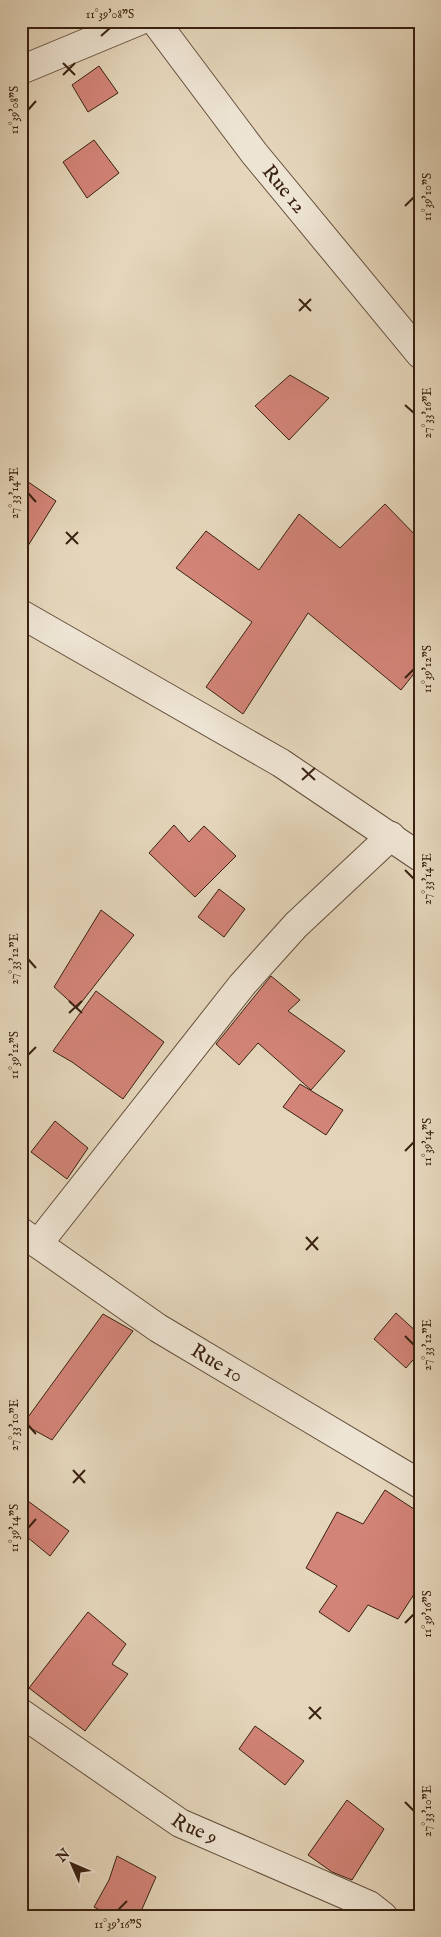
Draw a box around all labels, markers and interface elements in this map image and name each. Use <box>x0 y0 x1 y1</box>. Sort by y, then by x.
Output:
text: 11°39'08"S <box>86 7 134 22</box>
text: 11°39'08"S <box>7 86 22 134</box>
street label: Rue 12 <box>256 160 311 219</box>
text: 11°39'10"S <box>420 173 435 221</box>
text: 27°33'16"E <box>420 388 435 439</box>
text: 27°33'14"E <box>7 467 22 519</box>
text: 11°39'12"S <box>420 645 435 693</box>
text: 27°33'14"E <box>420 853 435 905</box>
text: 27°33'12"E <box>7 933 22 985</box>
text: 11°39'12"S <box>7 1031 22 1079</box>
text: 11°39'14"S <box>420 1118 435 1166</box>
text: 27°33'12"E <box>420 1319 435 1371</box>
street label: Rue 10 <box>186 1338 248 1388</box>
text: 27°33'10"E <box>7 1399 22 1451</box>
text: 11°39'14"S <box>7 1504 22 1552</box>
text: 11°39'16"S <box>420 1590 435 1638</box>
text: 27°33'10"E <box>420 1785 435 1837</box>
street label: Rue 9 <box>166 1808 221 1850</box>
north arrow <box>48 1840 98 1890</box>
text: N <box>52 1845 74 1867</box>
text: 11°39'16"S <box>94 1917 142 1932</box>

